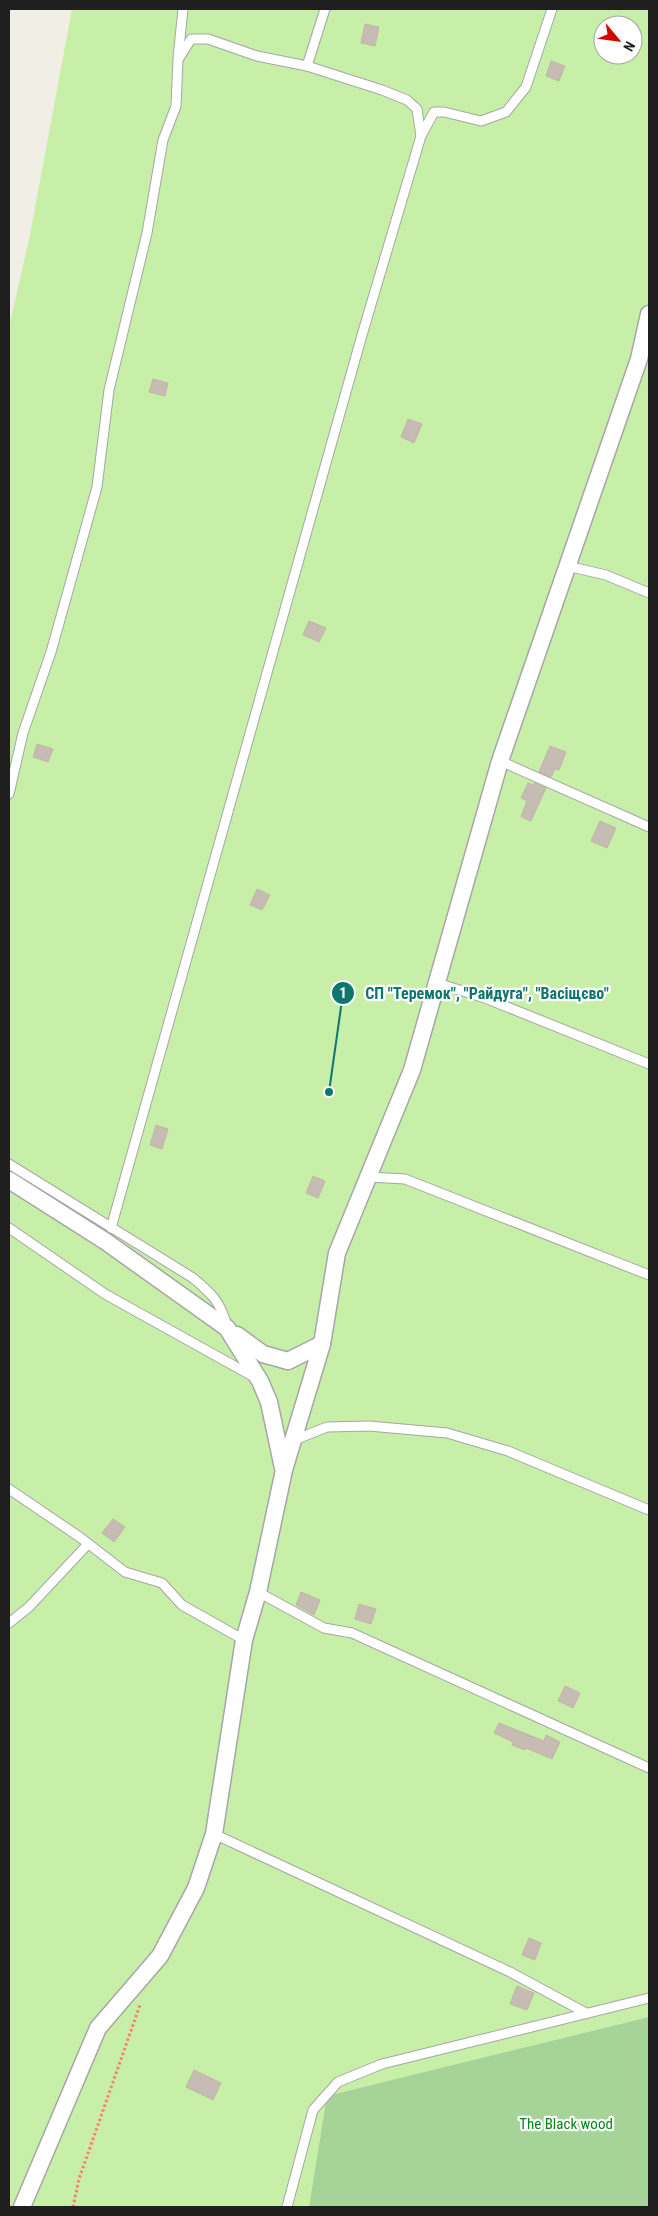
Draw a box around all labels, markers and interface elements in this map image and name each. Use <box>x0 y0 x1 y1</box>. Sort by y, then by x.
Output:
north arrow <box>593 15 643 65</box>
text: N <box>620 39 638 54</box>
callout: СП "Теремок", "Райдуга", "Васіщєво" <box>330 978 619 1009</box>
text: 1 <box>339 984 347 1002</box>
text: СП "Теремок", "Райдуга", "Васіщєво" <box>365 984 609 1003</box>
park label: The Black wood <box>519 2115 613 2133</box>

